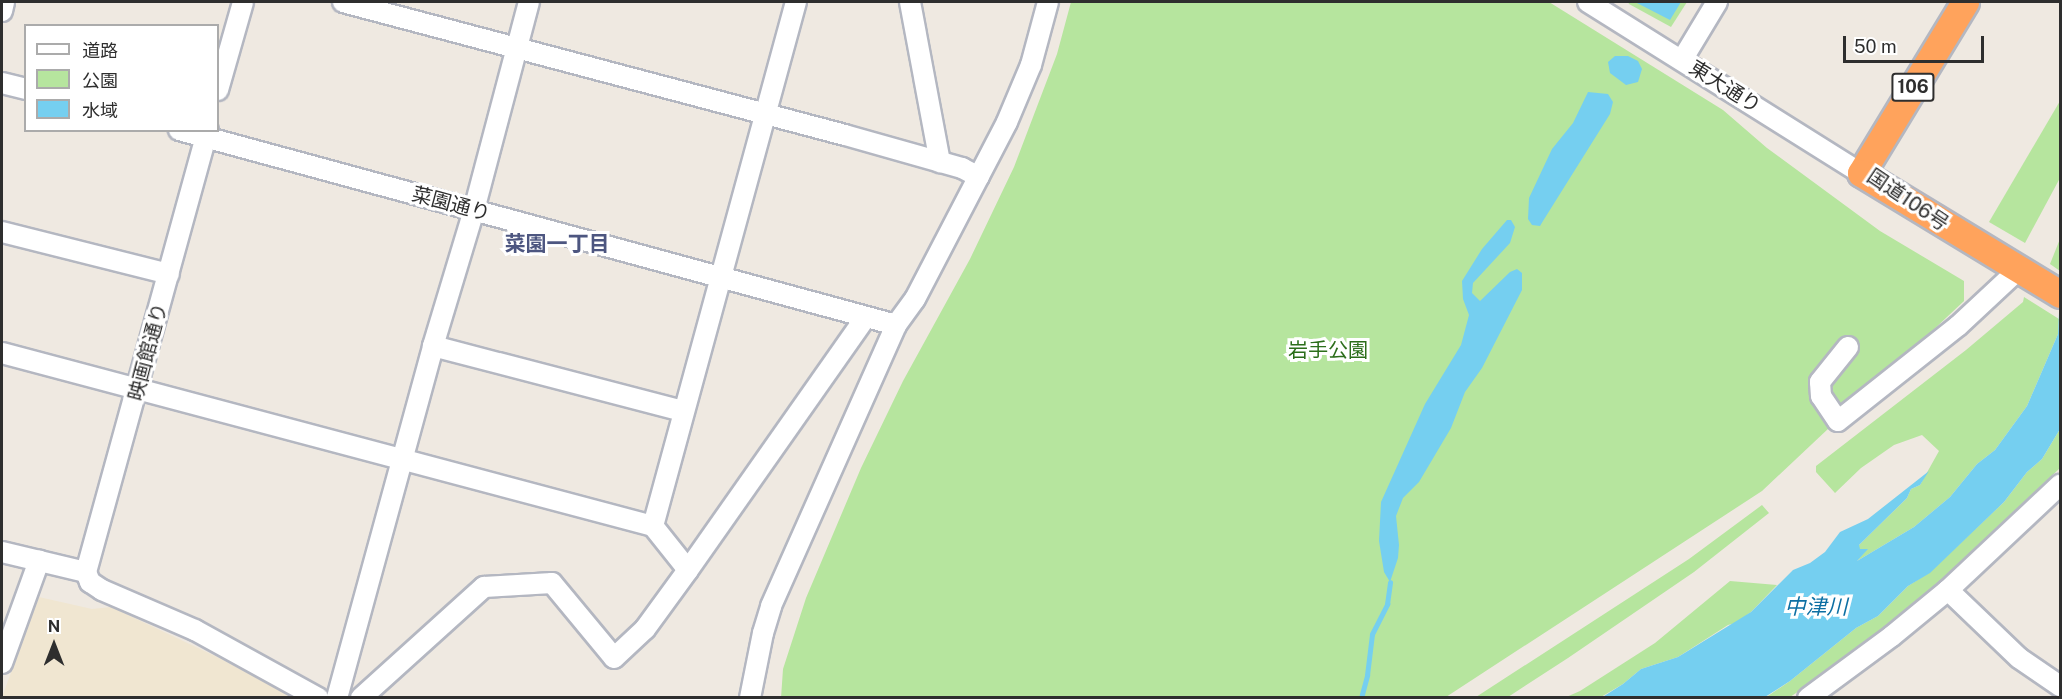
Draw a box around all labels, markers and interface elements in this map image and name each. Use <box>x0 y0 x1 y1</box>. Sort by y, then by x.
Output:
legend <box>24 24 219 132</box>
scale bar <box>1846 24 1987 62</box>
text: 50 m <box>1854 36 1897 57</box>
text: 道路 <box>82 40 118 61</box>
street label: 東大通り <box>1685 56 1765 118</box>
text: 公園 <box>82 70 118 91</box>
road number: 106 <box>1890 72 1936 102</box>
text: 水域 <box>82 100 118 121</box>
street label: 国道106号 <box>1863 164 1953 236</box>
street label: 菜園通り <box>409 182 493 226</box>
district label: 菜園一丁目 <box>505 231 609 257</box>
street label: 映画館通り <box>123 301 173 403</box>
park label: 岩手公園 <box>1288 338 1368 362</box>
water label: 中津川 <box>1785 594 1847 620</box>
north arrow <box>24 615 84 675</box>
text: N <box>48 617 60 636</box>

